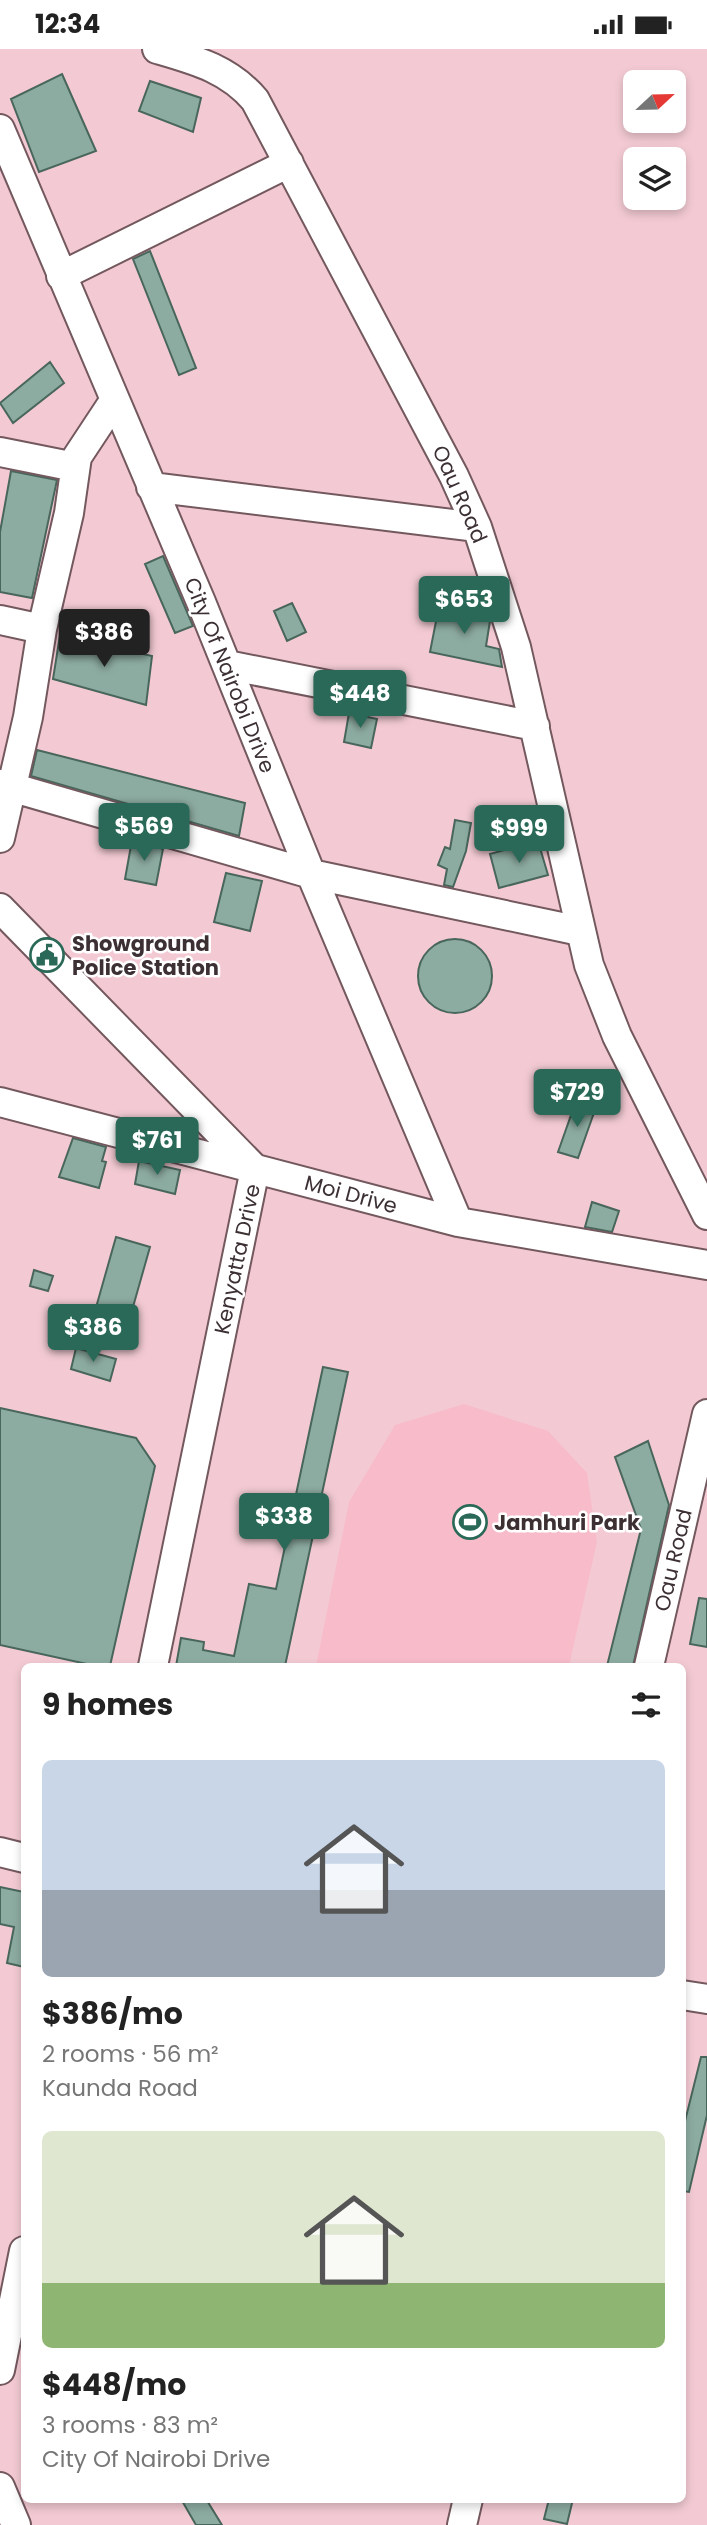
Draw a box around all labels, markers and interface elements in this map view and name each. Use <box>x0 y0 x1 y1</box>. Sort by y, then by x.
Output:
text: 12:34 <box>35 6 100 42</box>
north arrow <box>623 70 686 133</box>
map controls <box>623 70 686 210</box>
button: layers <box>623 147 686 210</box>
street label: Oau Road <box>426 440 494 548</box>
street label: City Of Nairobi Drive <box>178 573 282 777</box>
pin: $653 <box>423 577 505 636</box>
text: $653 <box>435 583 493 615</box>
pin: $386 <box>63 609 145 669</box>
text: $386 <box>75 616 133 648</box>
pin: $448 <box>319 671 401 730</box>
text: $448 <box>329 677 391 709</box>
pin: $569 <box>103 803 185 863</box>
pin: $999 <box>478 805 560 865</box>
text: $569 <box>115 810 173 842</box>
text: $999 <box>490 812 548 844</box>
place label: Showground Police Station <box>72 929 219 982</box>
public building icon: Showground Police Station <box>28 936 66 974</box>
pin: $729 <box>536 1069 618 1129</box>
text: $729 <box>550 1076 604 1108</box>
pin: $761 <box>116 1117 198 1177</box>
text: $761 <box>132 1124 182 1156</box>
street label: Moi Drive <box>301 1168 401 1220</box>
street label: Kenyatta Drive <box>207 1181 267 1337</box>
pin: $386 <box>52 1305 134 1364</box>
text: $386 <box>64 1311 122 1343</box>
pin: $338 <box>243 1493 325 1553</box>
text: $338 <box>255 1500 313 1532</box>
sports icon: Jamhuri Park <box>451 1503 489 1541</box>
street label: Oau Road <box>647 1506 699 1614</box>
place label: Jamhuri Park <box>494 1508 640 1537</box>
text: 9 homes <box>42 1683 173 1726</box>
icon: filters <box>627 1686 665 1724</box>
icon: home <box>291 1806 417 1932</box>
text: $386/mo <box>42 1992 183 2035</box>
text: 2 rooms · 56 m² <box>42 2038 219 2070</box>
text: Kaunda Road <box>42 2072 198 2104</box>
icon: home <box>291 2177 417 2303</box>
text: $448/mo <box>42 2363 186 2406</box>
text: 3 rooms · 83 m² <box>42 2409 218 2441</box>
text: City Of Nairobi Drive <box>42 2443 270 2475</box>

